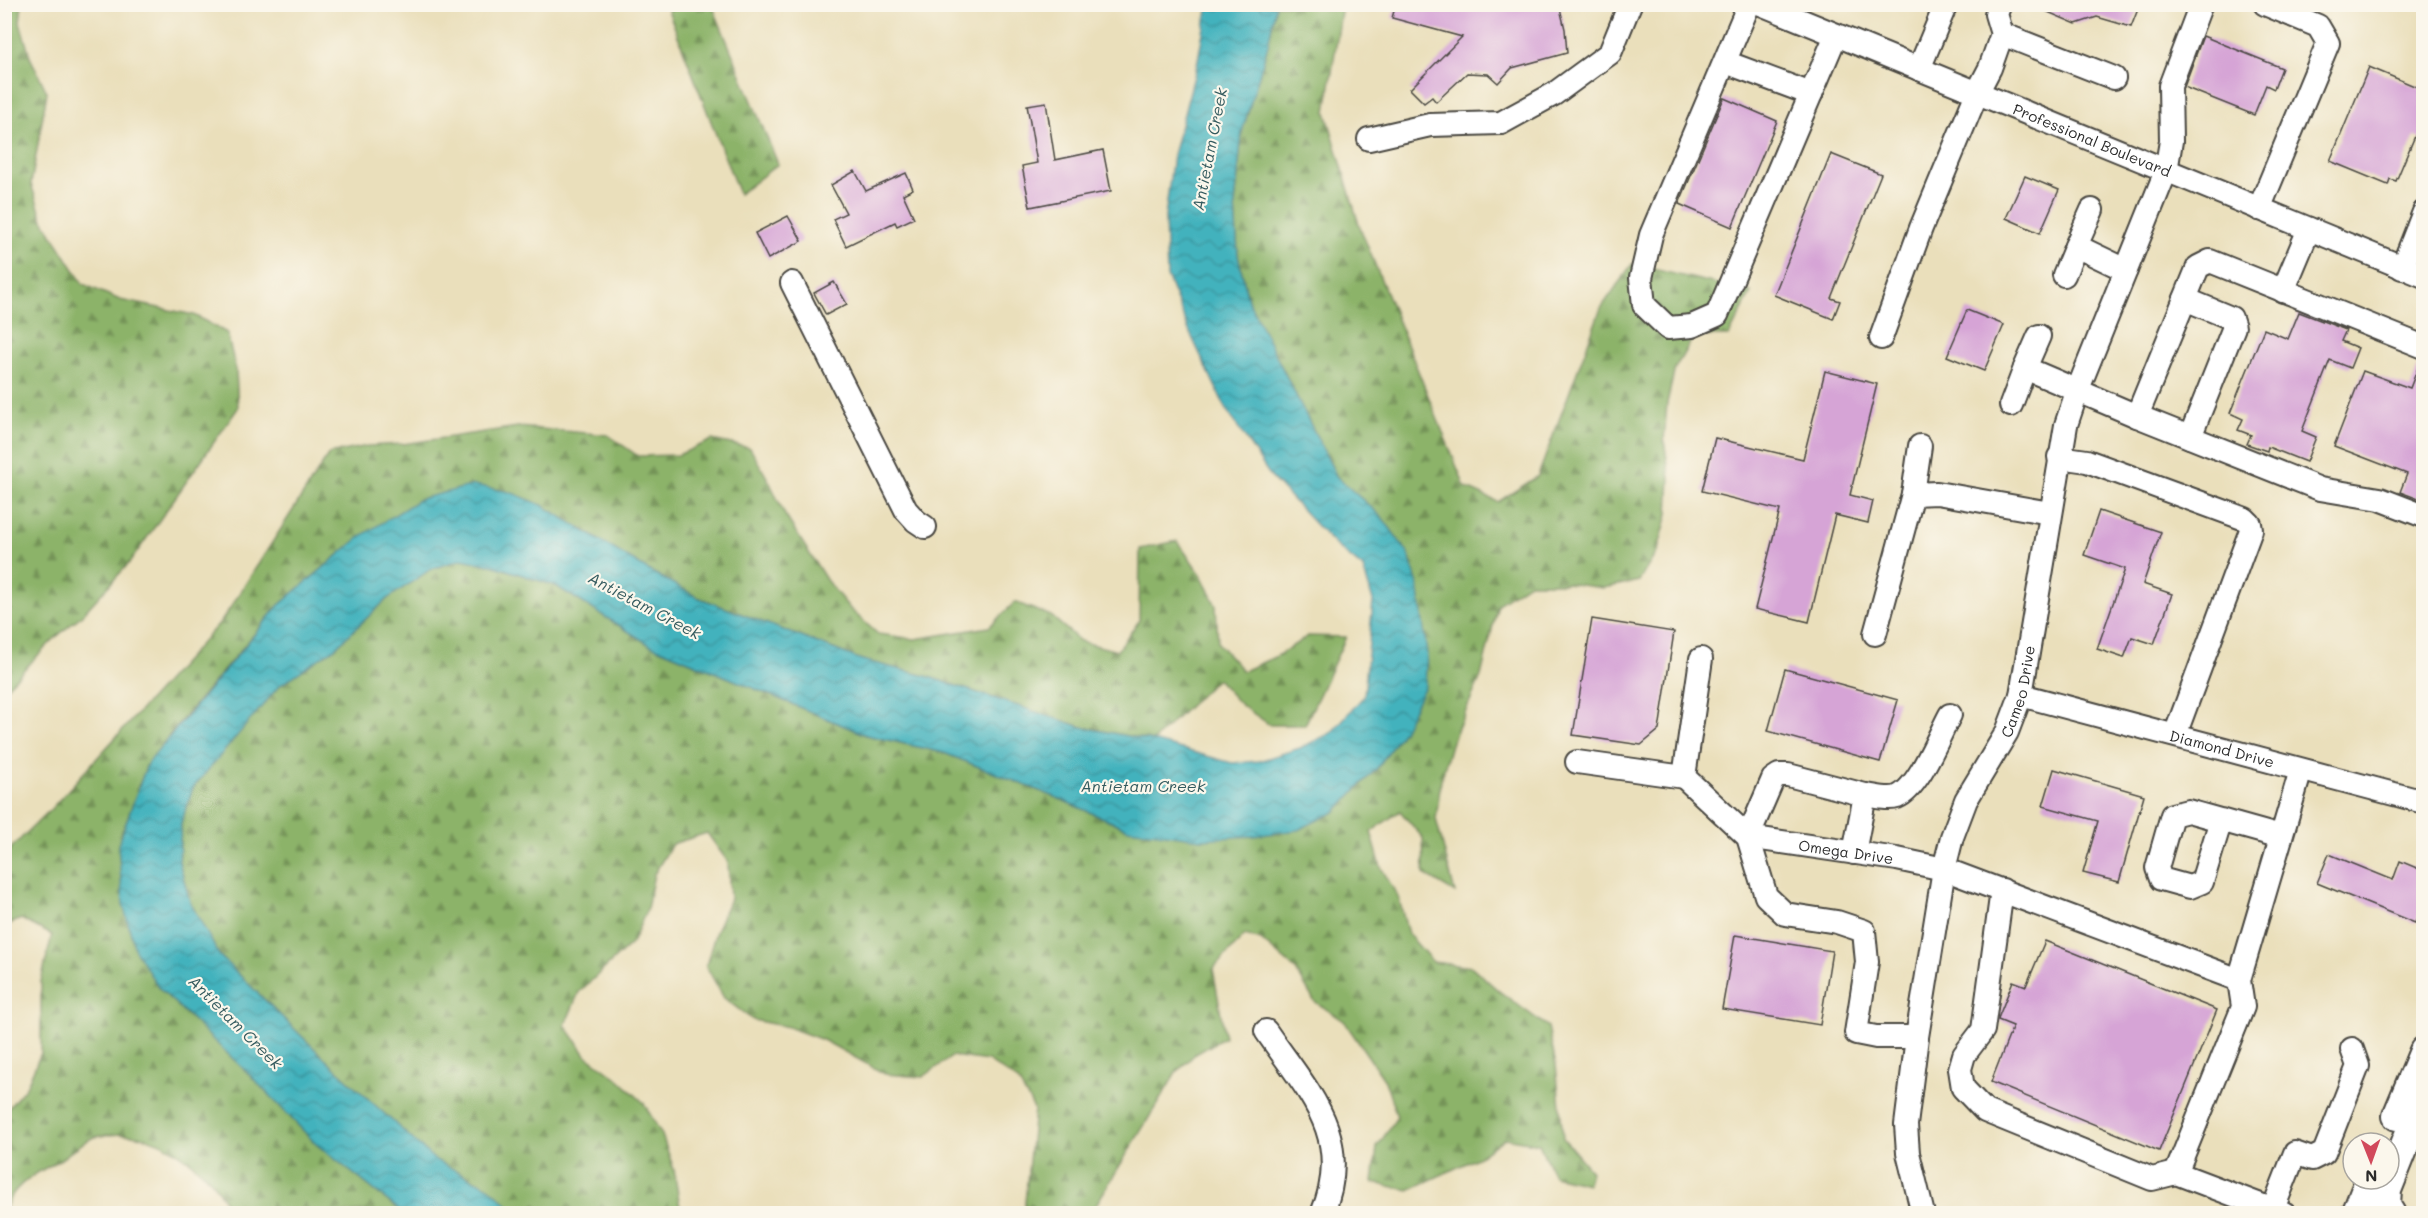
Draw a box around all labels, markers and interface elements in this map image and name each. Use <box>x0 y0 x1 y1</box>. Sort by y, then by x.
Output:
water label: Antietam Creek <box>1187 85 1231 212</box>
street label: Professional Boulevard <box>2010 99 2174 181</box>
water label: Antietam Creek <box>585 567 705 644</box>
street label: Cameo Drive <box>1996 644 2039 740</box>
street label: Diamond Drive <box>2168 725 2277 772</box>
water label: Antietam Creek <box>1081 775 1206 796</box>
street label: Omega Drive <box>1797 835 1895 868</box>
water label: Antietam Creek <box>185 971 288 1074</box>
north arrow <box>2341 1131 2401 1191</box>
text: N <box>2365 1166 2378 1187</box>

